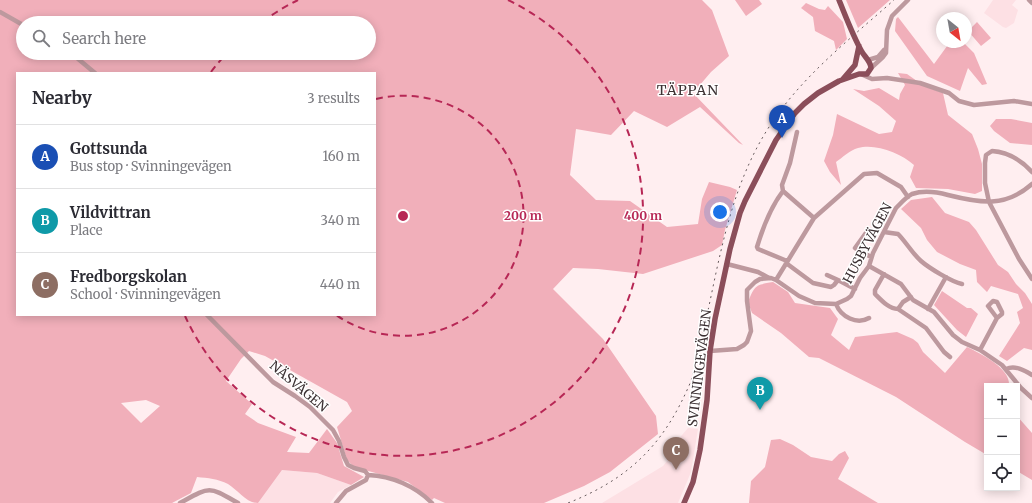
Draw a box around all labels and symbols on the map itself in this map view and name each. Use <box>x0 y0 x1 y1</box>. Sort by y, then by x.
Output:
north arrow <box>936 12 972 48</box>
district label: TÄPPAN <box>657 81 719 99</box>
pin: A <box>769 105 795 138</box>
street label: HUSBYVÄGEN <box>839 200 896 287</box>
your location <box>710 202 730 222</box>
text: 200 m <box>504 208 542 223</box>
text: 400 m <box>624 208 662 223</box>
centre of rings <box>396 209 410 223</box>
street label: SVINNINGEVÄGEN <box>684 308 715 428</box>
street label: NÄSVÄGEN <box>266 357 331 416</box>
pin: B <box>747 377 773 410</box>
pin: C <box>663 437 689 470</box>

